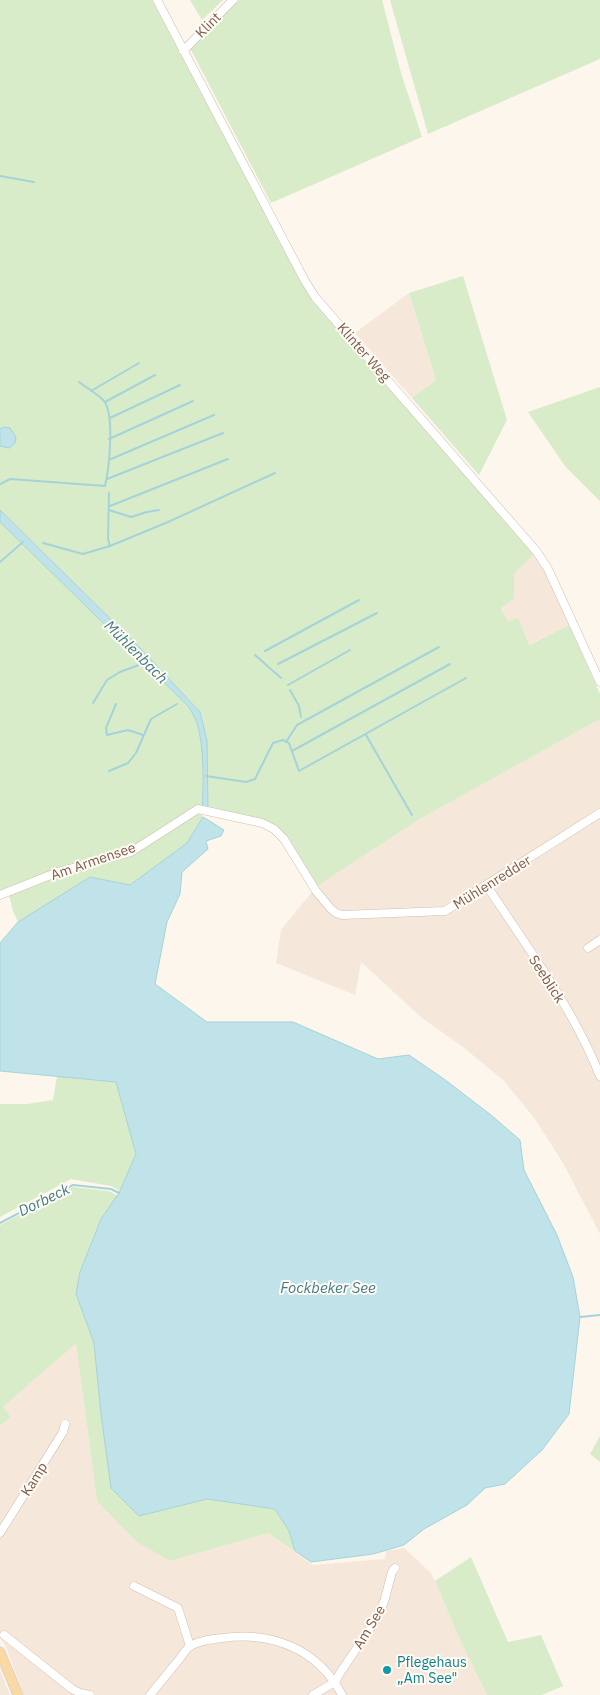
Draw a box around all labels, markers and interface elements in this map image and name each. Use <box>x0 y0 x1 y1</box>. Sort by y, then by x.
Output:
street label: Klint <box>191 8 225 42</box>
street label: Klinter Weg <box>333 319 395 386</box>
water label: Mühlenbach <box>101 616 172 687</box>
street label: Am Armensee <box>48 838 138 884</box>
street label: Mühlenredder <box>450 851 534 913</box>
street label: Seeblick <box>525 952 569 1007</box>
water label: Dorbeck <box>15 1179 73 1220</box>
water label: Fockbeker See <box>280 1278 376 1297</box>
street label: Kamp <box>17 1459 51 1499</box>
street label: Am See <box>349 1602 389 1652</box>
place label: Pflegehaus „Am See" <box>397 1653 467 1687</box>
marker: Pflegehaus „Am See" <box>381 1664 393 1676</box>

